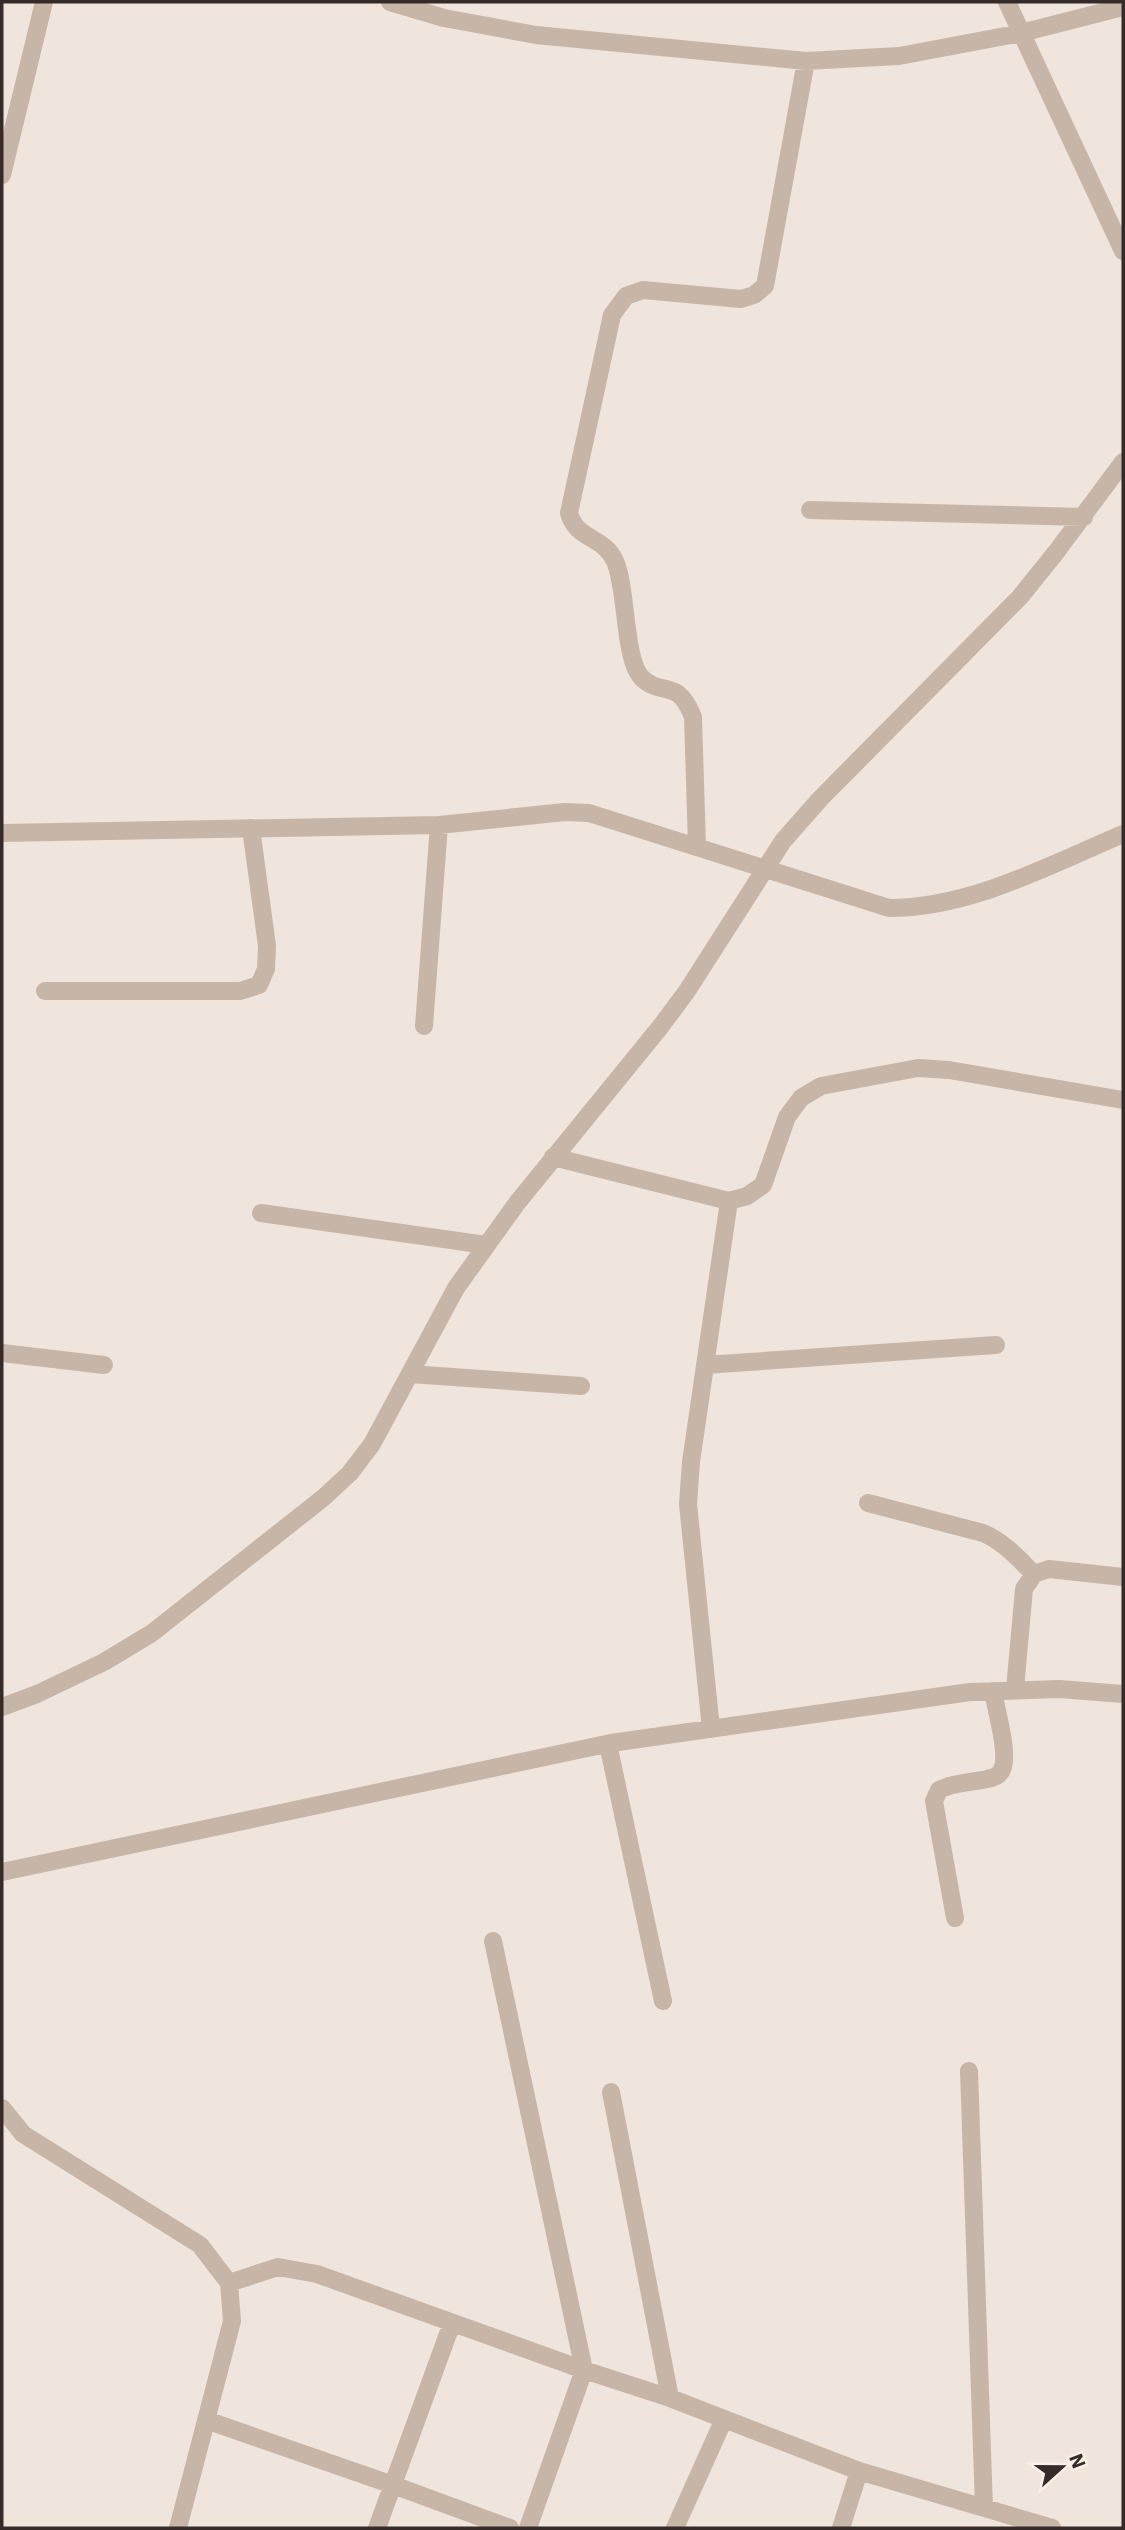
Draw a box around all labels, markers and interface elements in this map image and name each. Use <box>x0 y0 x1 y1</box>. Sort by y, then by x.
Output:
north arrow <box>1027 2432 1097 2502</box>
text: N <box>1064 2450 1092 2472</box>

